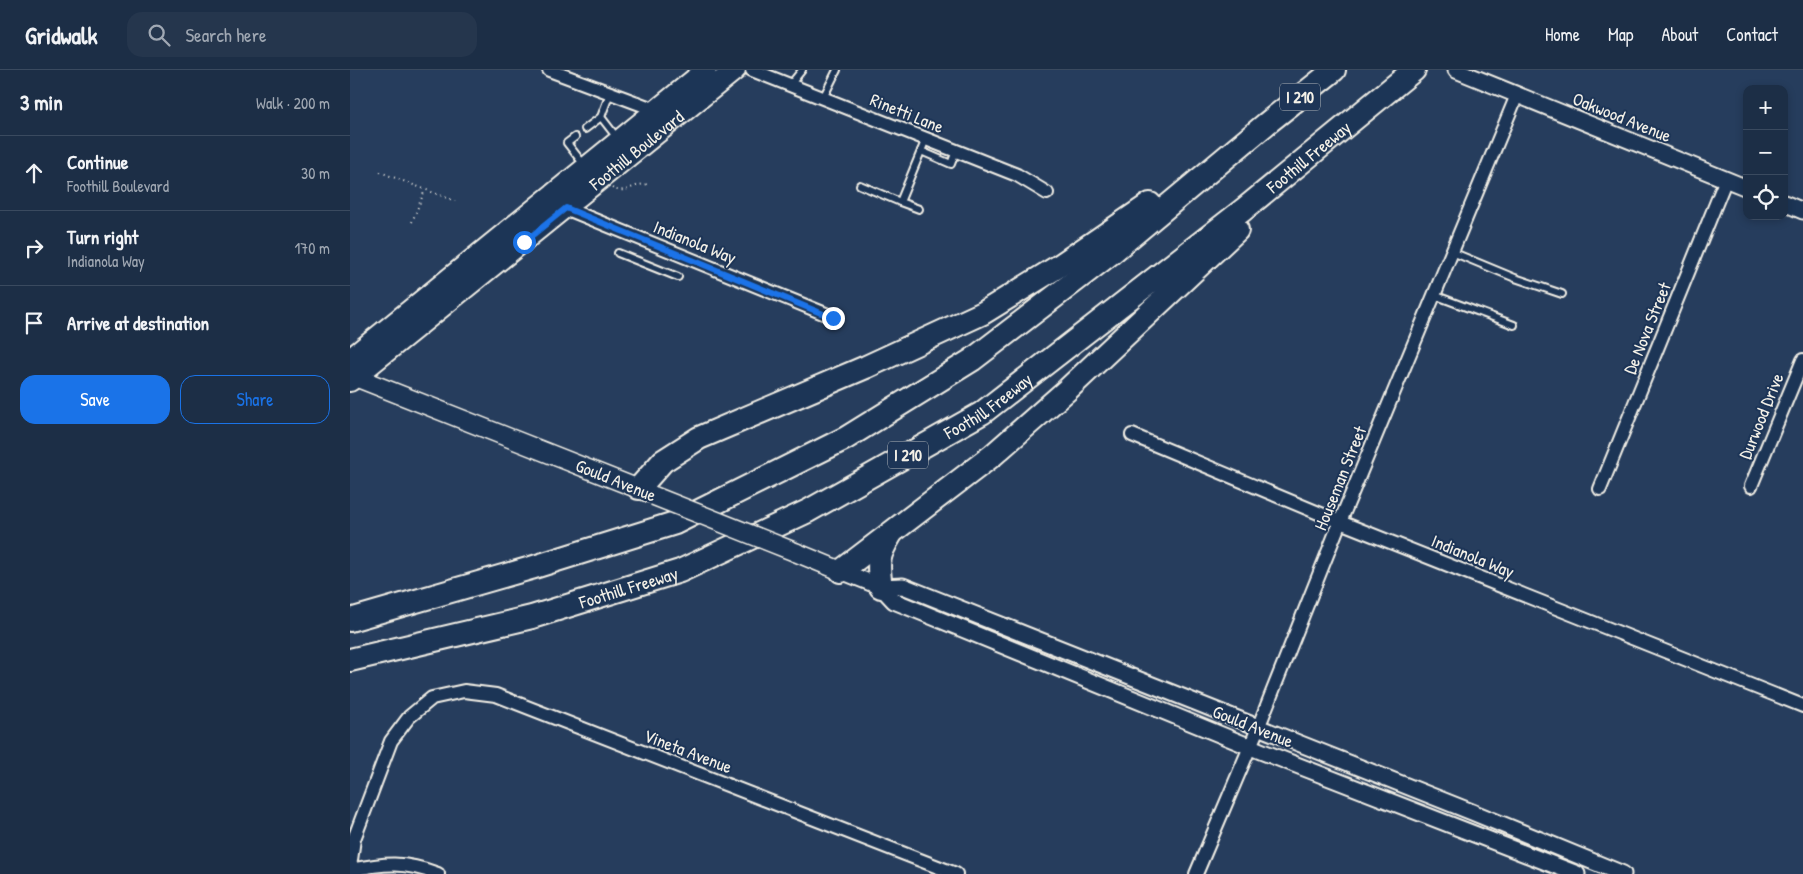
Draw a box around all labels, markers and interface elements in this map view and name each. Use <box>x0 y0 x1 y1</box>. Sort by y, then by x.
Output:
search box <box>127 12 477 57</box>
text: Gridwalk <box>25 19 97 51</box>
icon: search <box>145 21 173 49</box>
text: Search here <box>185 22 267 48</box>
text: Home <box>1545 22 1580 47</box>
text: Map <box>1608 22 1633 47</box>
text: About <box>1661 22 1698 47</box>
text: Contact <box>1726 22 1778 47</box>
road number: I 210 <box>1280 84 1320 111</box>
map controls <box>1743 85 1788 220</box>
button: + <box>1743 85 1788 130</box>
street label: Oakwood Avenue <box>1569 86 1675 148</box>
street label: Rinetti Lane <box>867 87 947 139</box>
text: 3 min <box>20 88 63 117</box>
text: Walk · 200 m <box>256 92 330 114</box>
street label: Foothill Boulevard <box>583 104 689 196</box>
street label: Foothill Freeway <box>1260 114 1356 199</box>
button: − <box>1743 130 1788 175</box>
text: Continue <box>67 149 128 175</box>
icon: ahead <box>20 159 48 187</box>
text: 30 m <box>301 162 330 184</box>
text: Foothill Boulevard <box>67 175 169 197</box>
button: locate <box>1743 175 1788 220</box>
street label: Indianola Way <box>650 214 741 270</box>
text: Turn right <box>67 224 138 250</box>
route start <box>513 231 536 254</box>
icon: right <box>20 234 48 262</box>
text: 170 m <box>295 237 330 259</box>
text: Indianola Way <box>67 250 145 272</box>
street label: De Nova Street <box>1617 278 1677 378</box>
route end <box>822 307 845 330</box>
icon: arrive <box>20 309 48 337</box>
text: Arrive at destination <box>67 310 209 336</box>
street label: Foothill Freeway <box>938 366 1037 445</box>
street label: Durwood Drive <box>1732 369 1790 463</box>
button: Save <box>20 375 170 424</box>
button: Share <box>180 375 330 424</box>
street label: Houseman Street <box>1308 421 1373 534</box>
road number: I 210 <box>888 442 928 468</box>
street label: Gould Avenue <box>572 453 660 507</box>
street label: Indianola Way <box>1428 528 1519 584</box>
street label: Foothill Freeway <box>575 560 681 614</box>
street label: Gould Avenue <box>1209 699 1297 753</box>
street label: Vineta Avenue <box>640 723 736 779</box>

